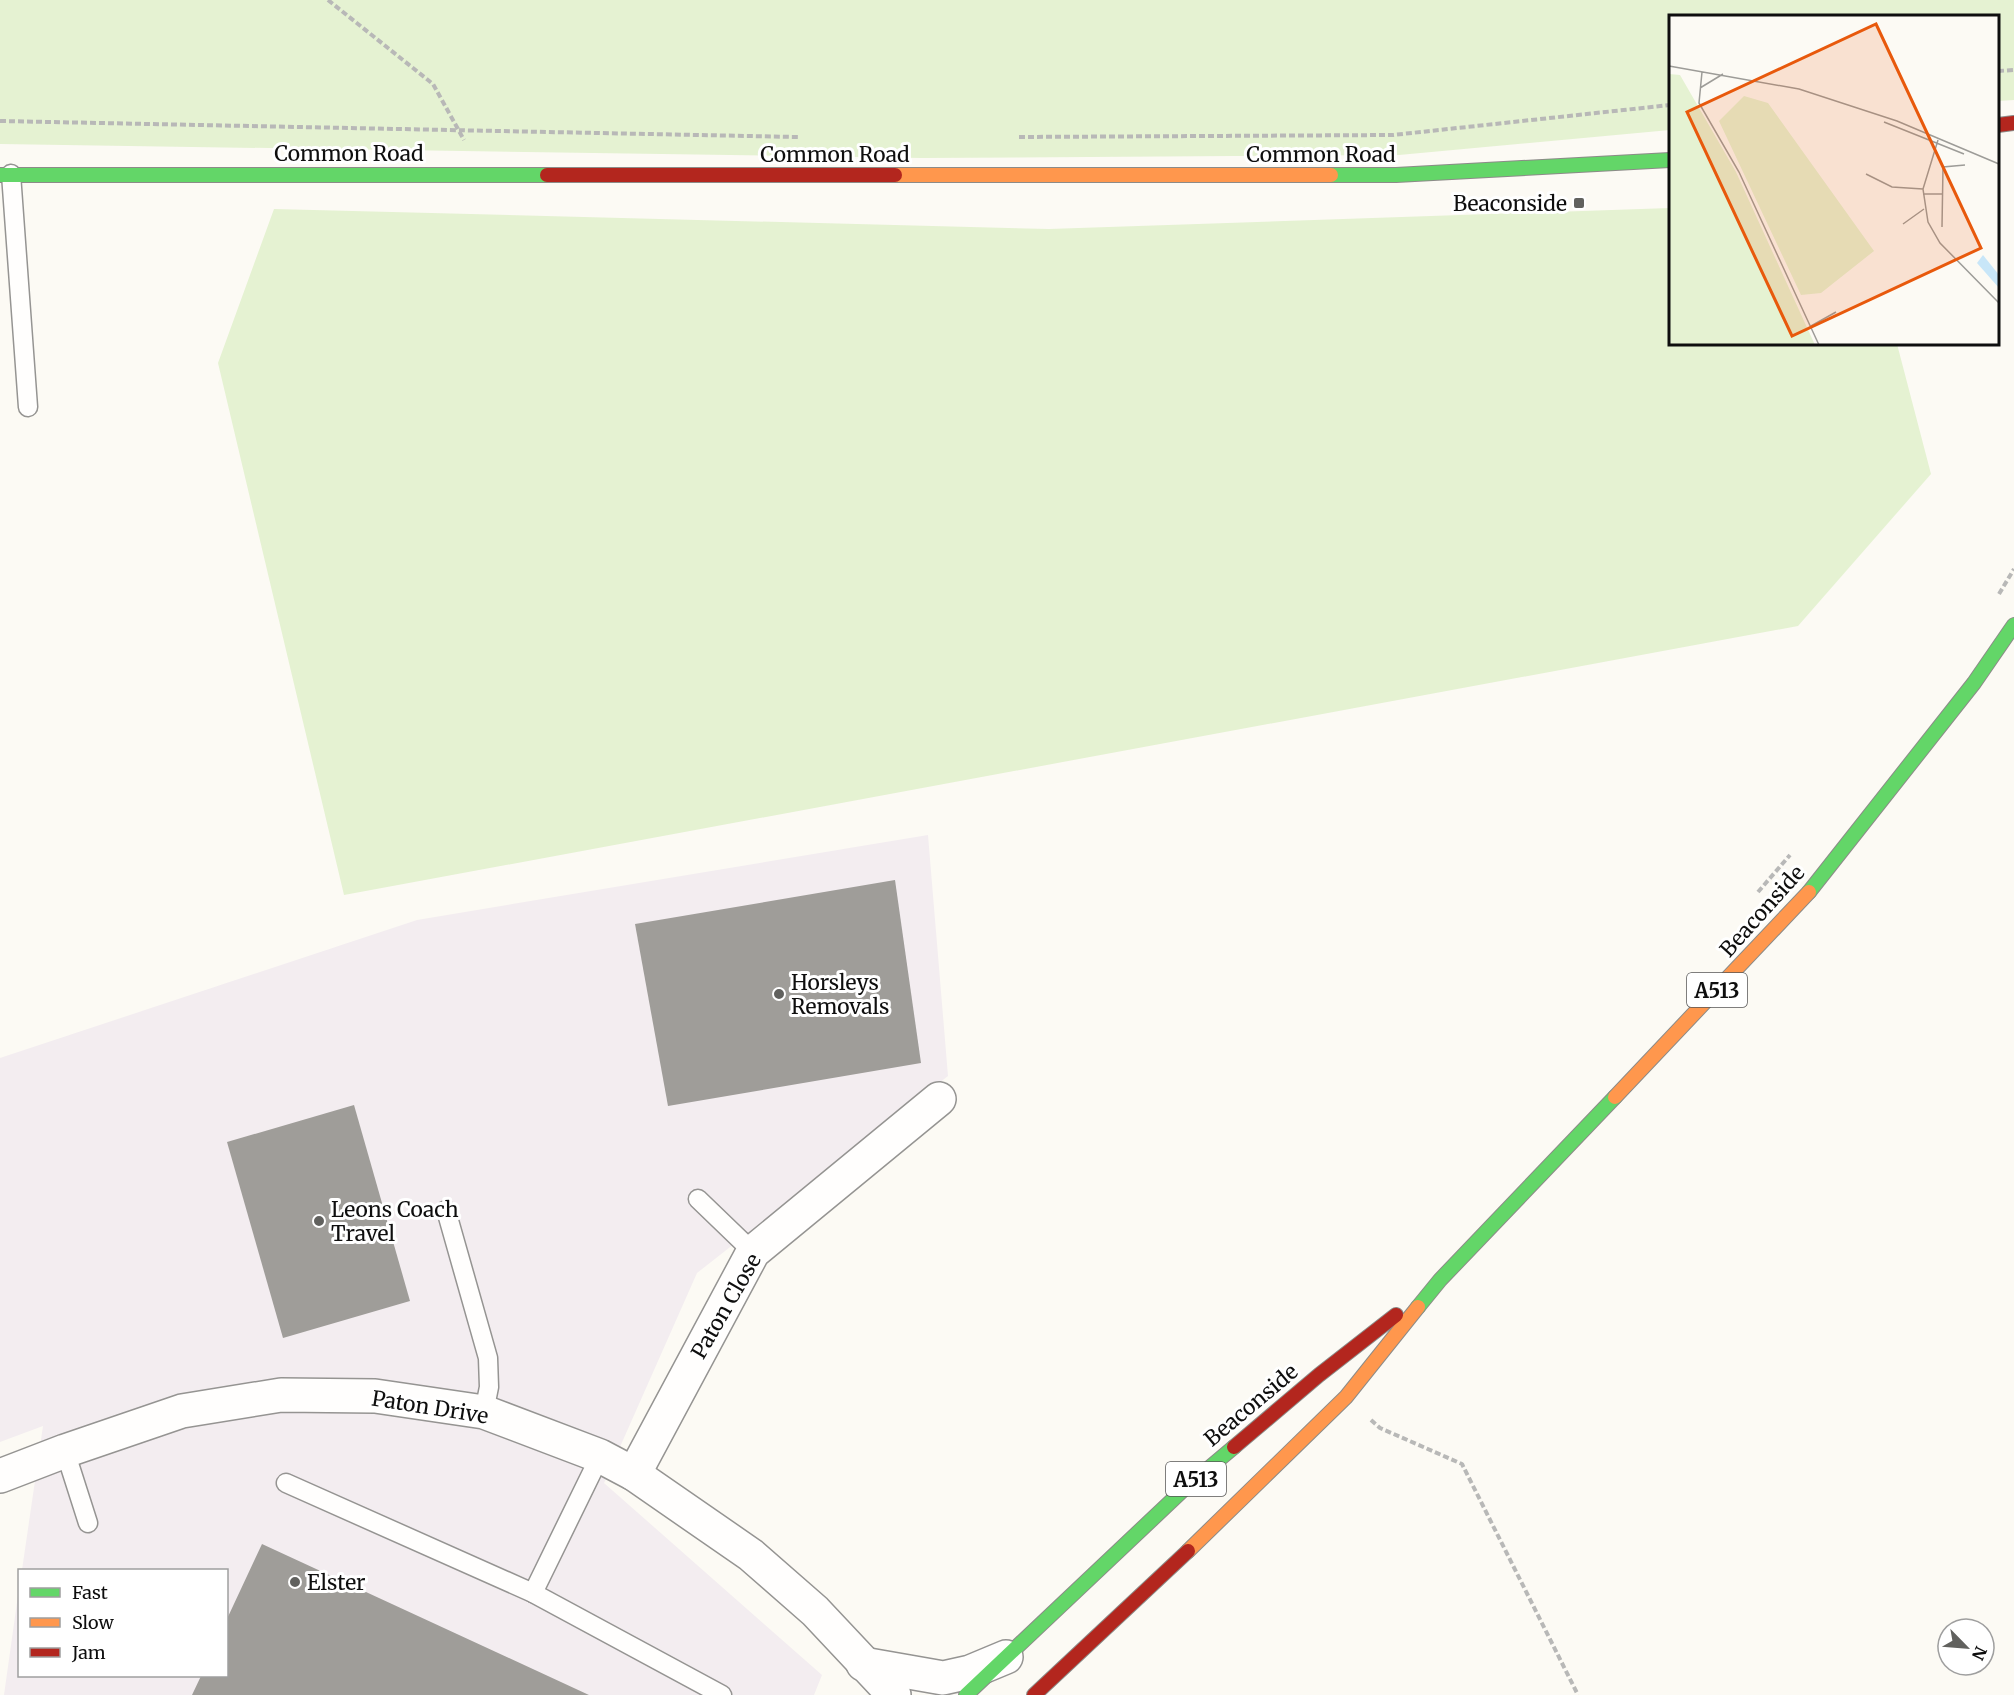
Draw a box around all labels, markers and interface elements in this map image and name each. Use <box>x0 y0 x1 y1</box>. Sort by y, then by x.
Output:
inset map <box>1669 15 1999 345</box>
street label: Common Road <box>274 140 424 167</box>
street label: Common Road <box>760 141 910 168</box>
street label: Common Road <box>1246 141 1396 168</box>
place label: Beaconside <box>1453 190 1567 217</box>
marker: Beaconside <box>1572 196 1586 210</box>
street label: Beaconside <box>1714 860 1810 962</box>
place label: Horsleys Removals <box>791 969 889 1020</box>
road number: A513 <box>1687 973 1747 1007</box>
marker: Horsleys Removals <box>772 987 786 1001</box>
place label: Leons Coach Travel <box>331 1196 459 1247</box>
marker: Leons Coach Travel <box>312 1214 326 1228</box>
street label: Paton Close <box>685 1249 767 1363</box>
street label: Beaconside <box>1199 1358 1303 1452</box>
street label: Paton Drive <box>370 1384 490 1430</box>
road number: A513 <box>1166 1462 1226 1496</box>
legend <box>18 1569 228 1677</box>
place label: Elster <box>307 1569 366 1596</box>
marker: Elster <box>288 1575 302 1589</box>
text: Fast <box>72 1581 108 1604</box>
text: Slow <box>72 1611 115 1634</box>
north arrow <box>1936 1617 1996 1677</box>
text: Jam <box>71 1641 106 1664</box>
text: N <box>1968 1643 1991 1664</box>

